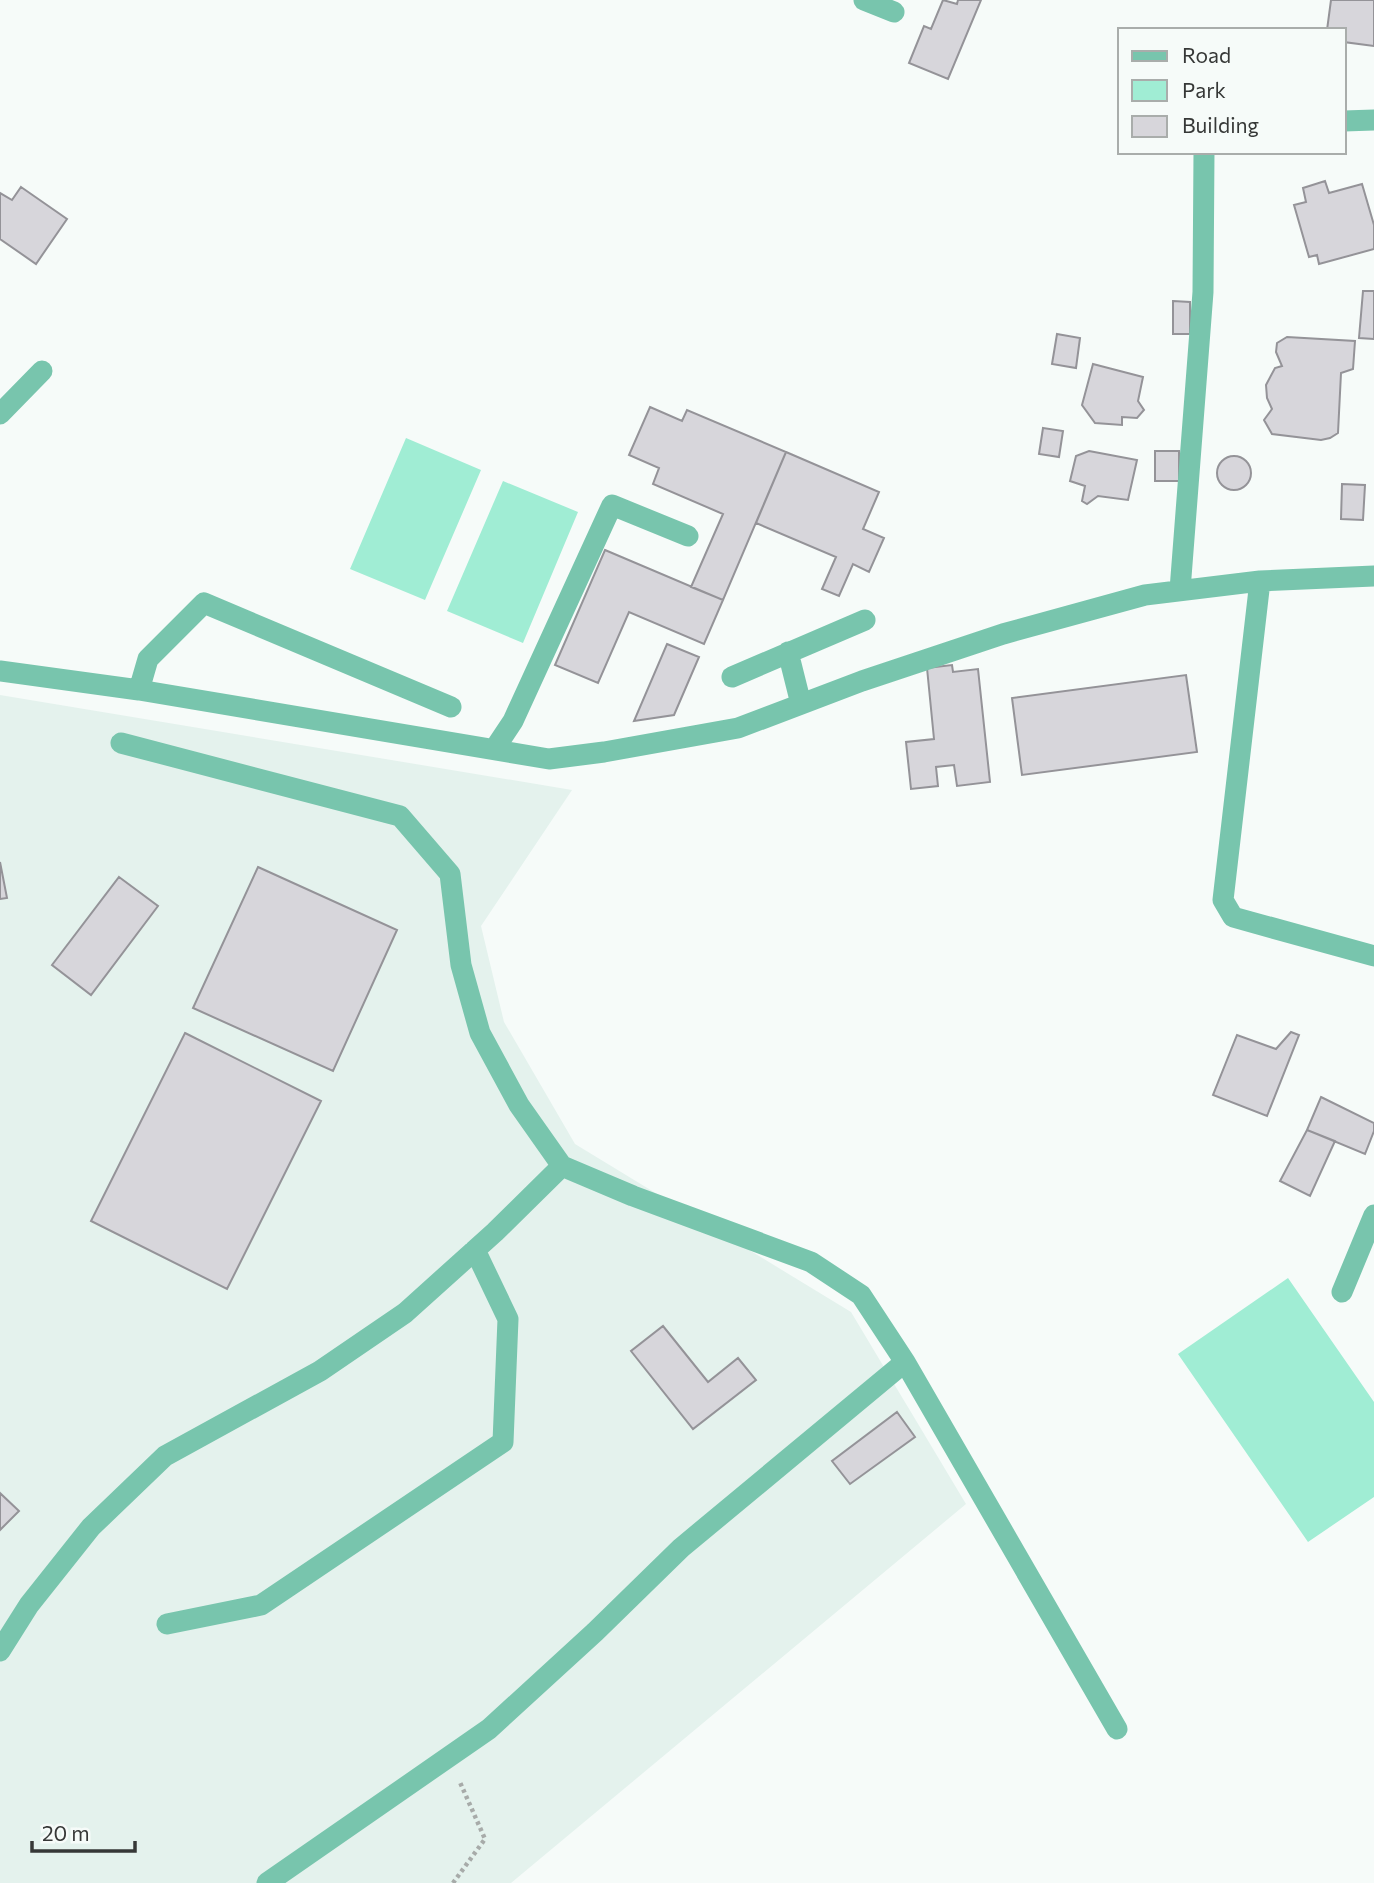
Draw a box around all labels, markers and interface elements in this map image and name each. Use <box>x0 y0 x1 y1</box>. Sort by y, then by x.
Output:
legend <box>1118 28 1346 154</box>
text: Road <box>1182 42 1231 67</box>
text: Park <box>1182 77 1226 102</box>
text: Building <box>1182 112 1259 137</box>
scale bar <box>32 1810 135 1854</box>
text: 20 m <box>42 1820 90 1845</box>

